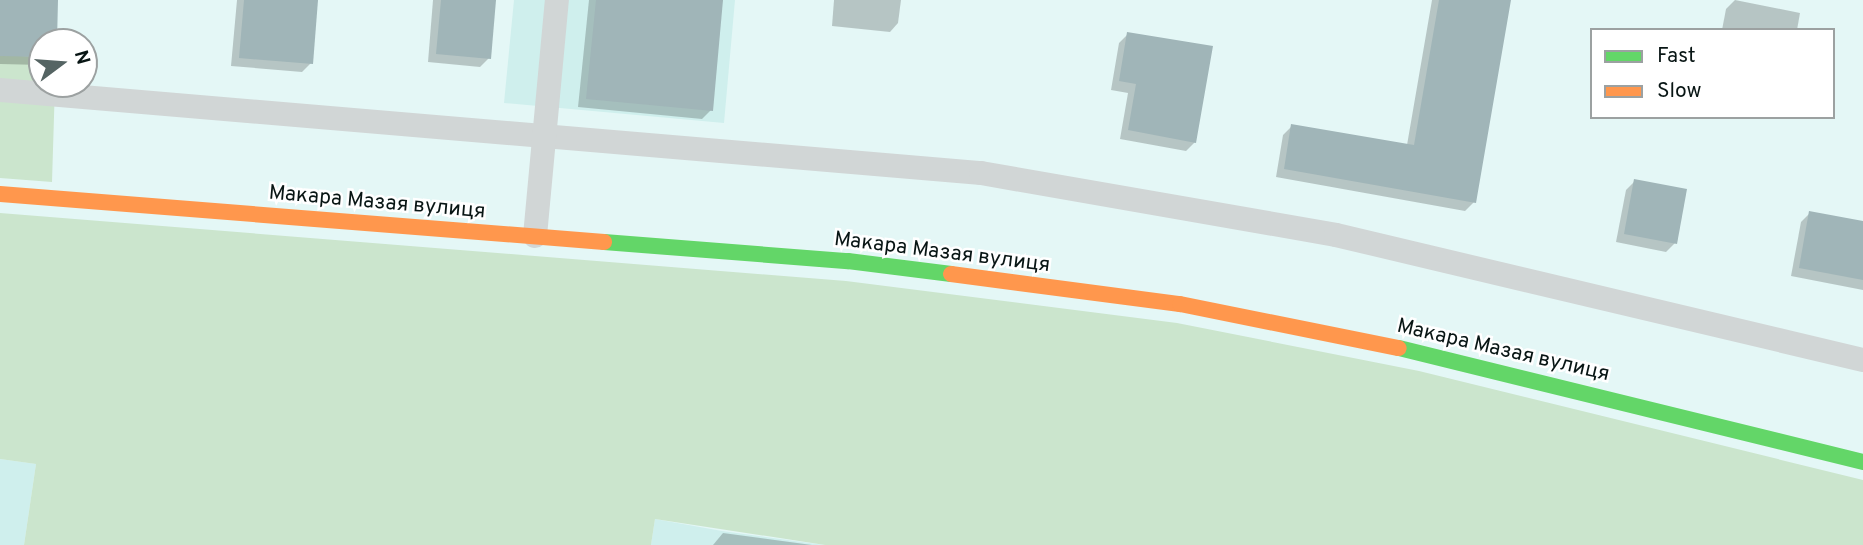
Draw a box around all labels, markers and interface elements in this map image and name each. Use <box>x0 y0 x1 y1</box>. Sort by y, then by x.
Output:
north arrow <box>28 28 98 98</box>
legend <box>1590 28 1835 119</box>
text: Fast <box>1657 43 1696 70</box>
text: N <box>68 48 95 68</box>
text: Slow <box>1657 78 1702 105</box>
street label: Макара Мазая вулиця <box>268 181 486 225</box>
street label: Макара Мазая вулиця <box>833 227 1051 279</box>
street label: Макара Мазая вулиця <box>1394 314 1612 388</box>

